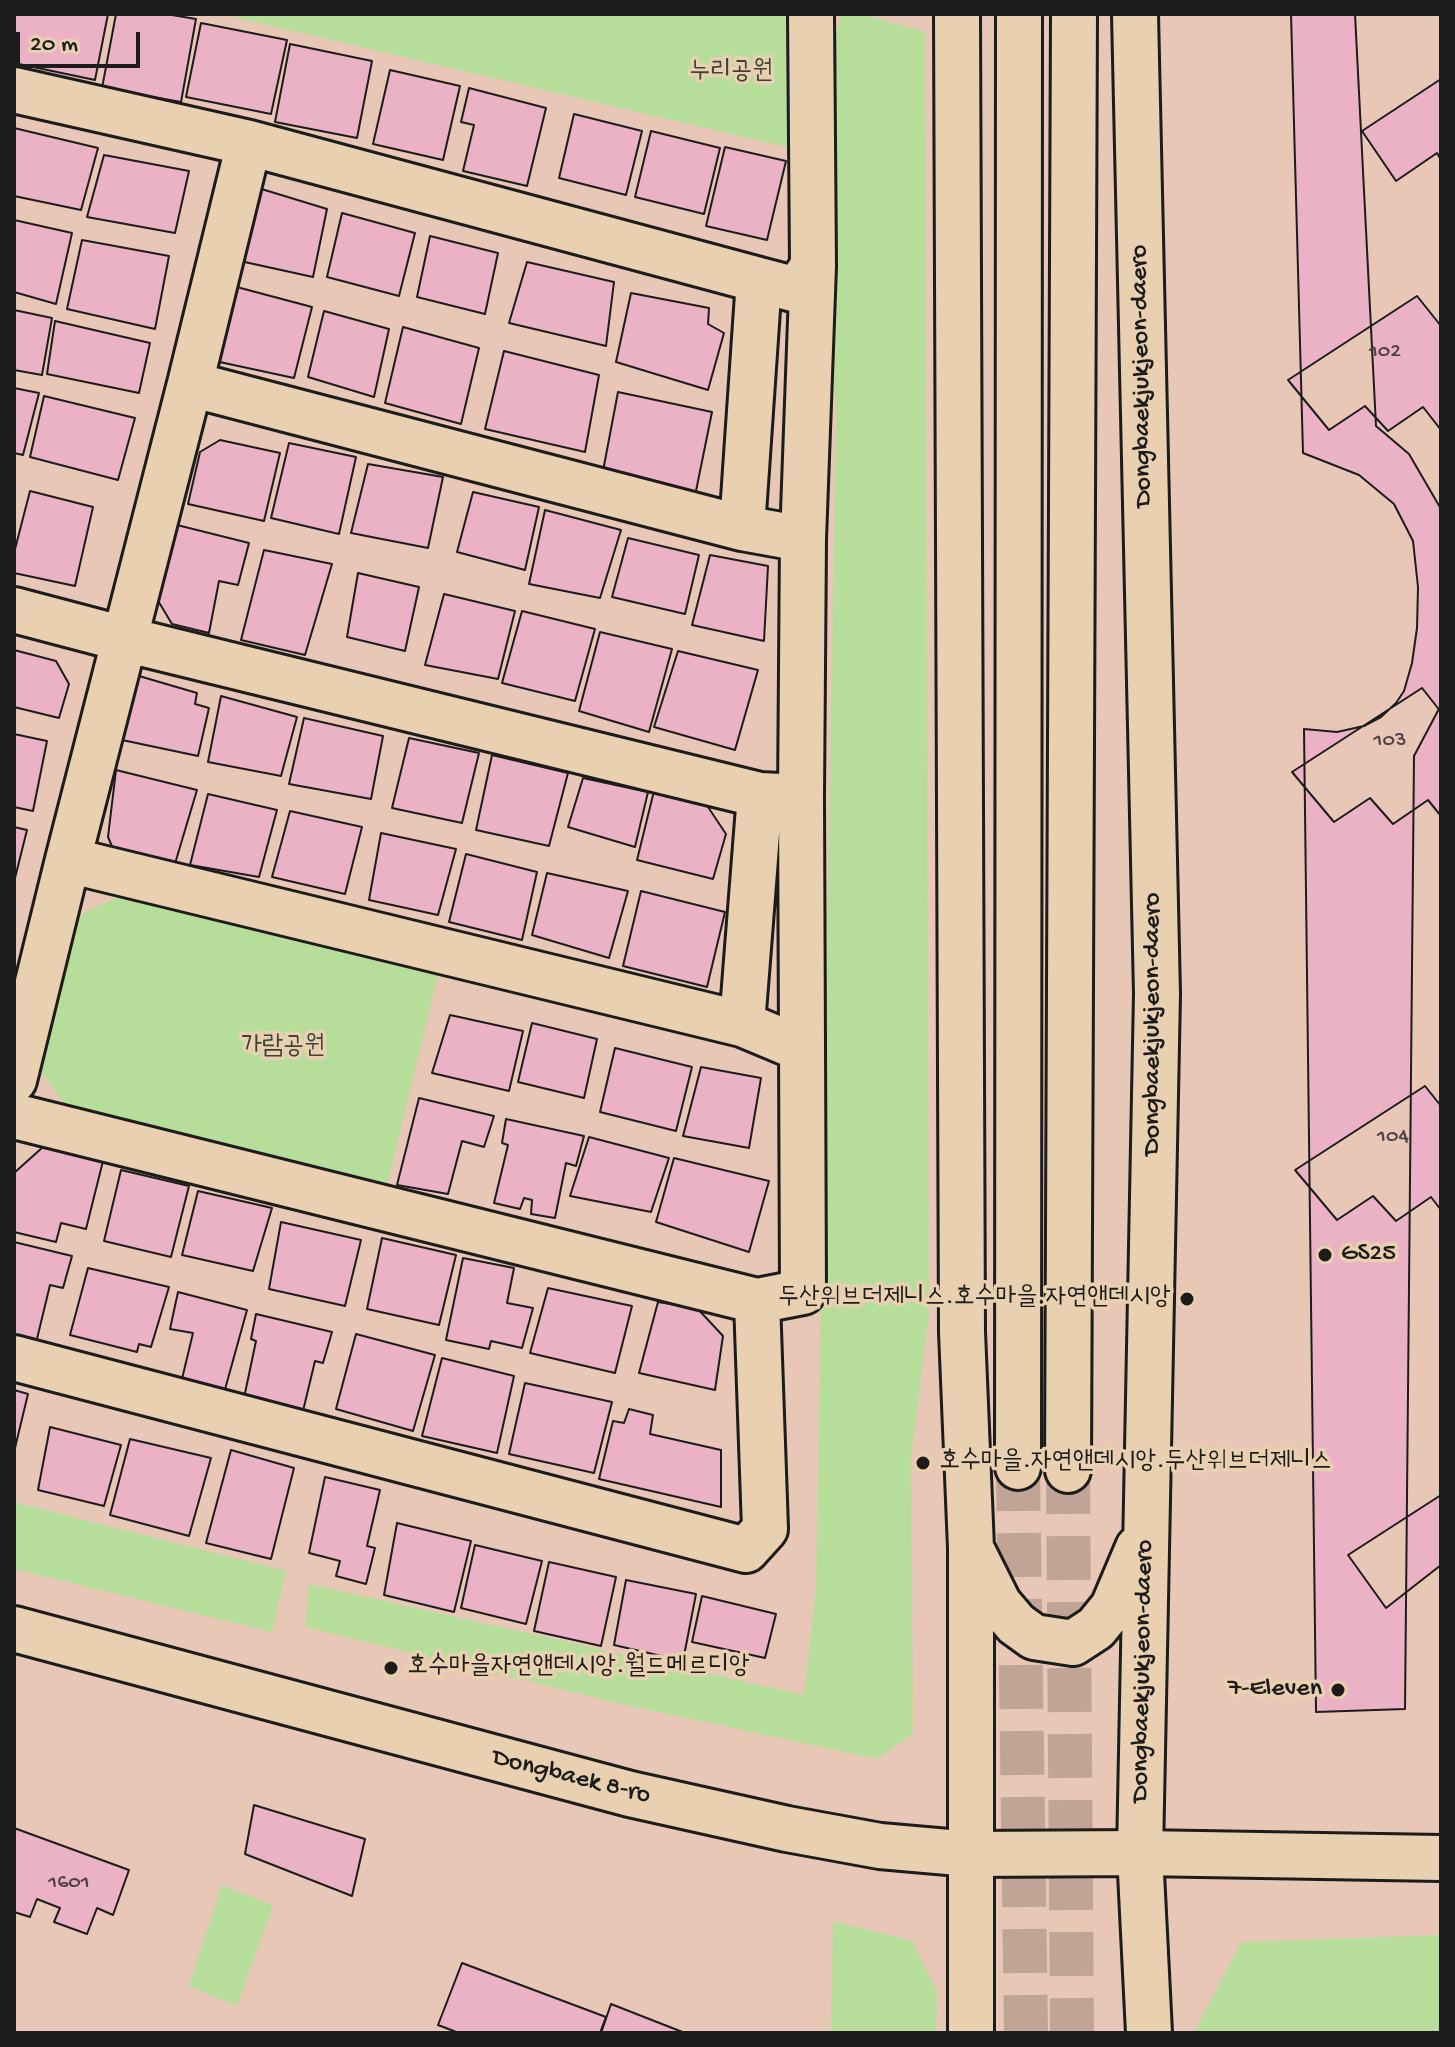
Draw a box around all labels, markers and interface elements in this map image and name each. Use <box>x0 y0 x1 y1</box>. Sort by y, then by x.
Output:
scale bar <box>20 16 144 66</box>
text: 20 m <box>30 31 78 60</box>
park label: 누리공원 <box>689 57 773 89</box>
street label: Dongbaekjukjeon-daero <box>1125 244 1161 508</box>
house number: 102 <box>1369 340 1401 366</box>
house number: 103 <box>1374 729 1406 755</box>
street label: Dongbaekjukjeon-daero <box>1138 893 1170 1155</box>
park label: 가람공원 <box>241 1032 325 1064</box>
house number: 104 <box>1377 1125 1409 1151</box>
place label: GS25 <box>1341 1239 1396 1271</box>
marker: GS25 <box>1316 1246 1334 1264</box>
place label: 두산위브더제니스.호수마을.자연앤데시앙 <box>778 1283 1171 1315</box>
marker: 두산위브더제니스.호수마을.자연앤데시앙 <box>1178 1290 1196 1308</box>
place label: 호수마을.자연앤데시앙.두산위브더제니스 <box>939 1447 1332 1479</box>
marker: 호수마을.자연앤데시앙.두산위브더제니스 <box>914 1454 932 1472</box>
street label: Dongbaekjukjeon-daero <box>1126 1539 1162 1803</box>
place label: 호수마을자연앤데시앙.월드메르디앙 <box>407 1652 750 1684</box>
marker: 호수마을자연앤데시앙.월드메르디앙 <box>382 1659 400 1677</box>
place label: 7-Eleven <box>1228 1674 1322 1706</box>
marker: 7-Eleven <box>1329 1681 1347 1699</box>
street label: Dongbaek 8-ro <box>489 1743 653 1813</box>
house number: 1601 <box>48 1871 90 1897</box>

